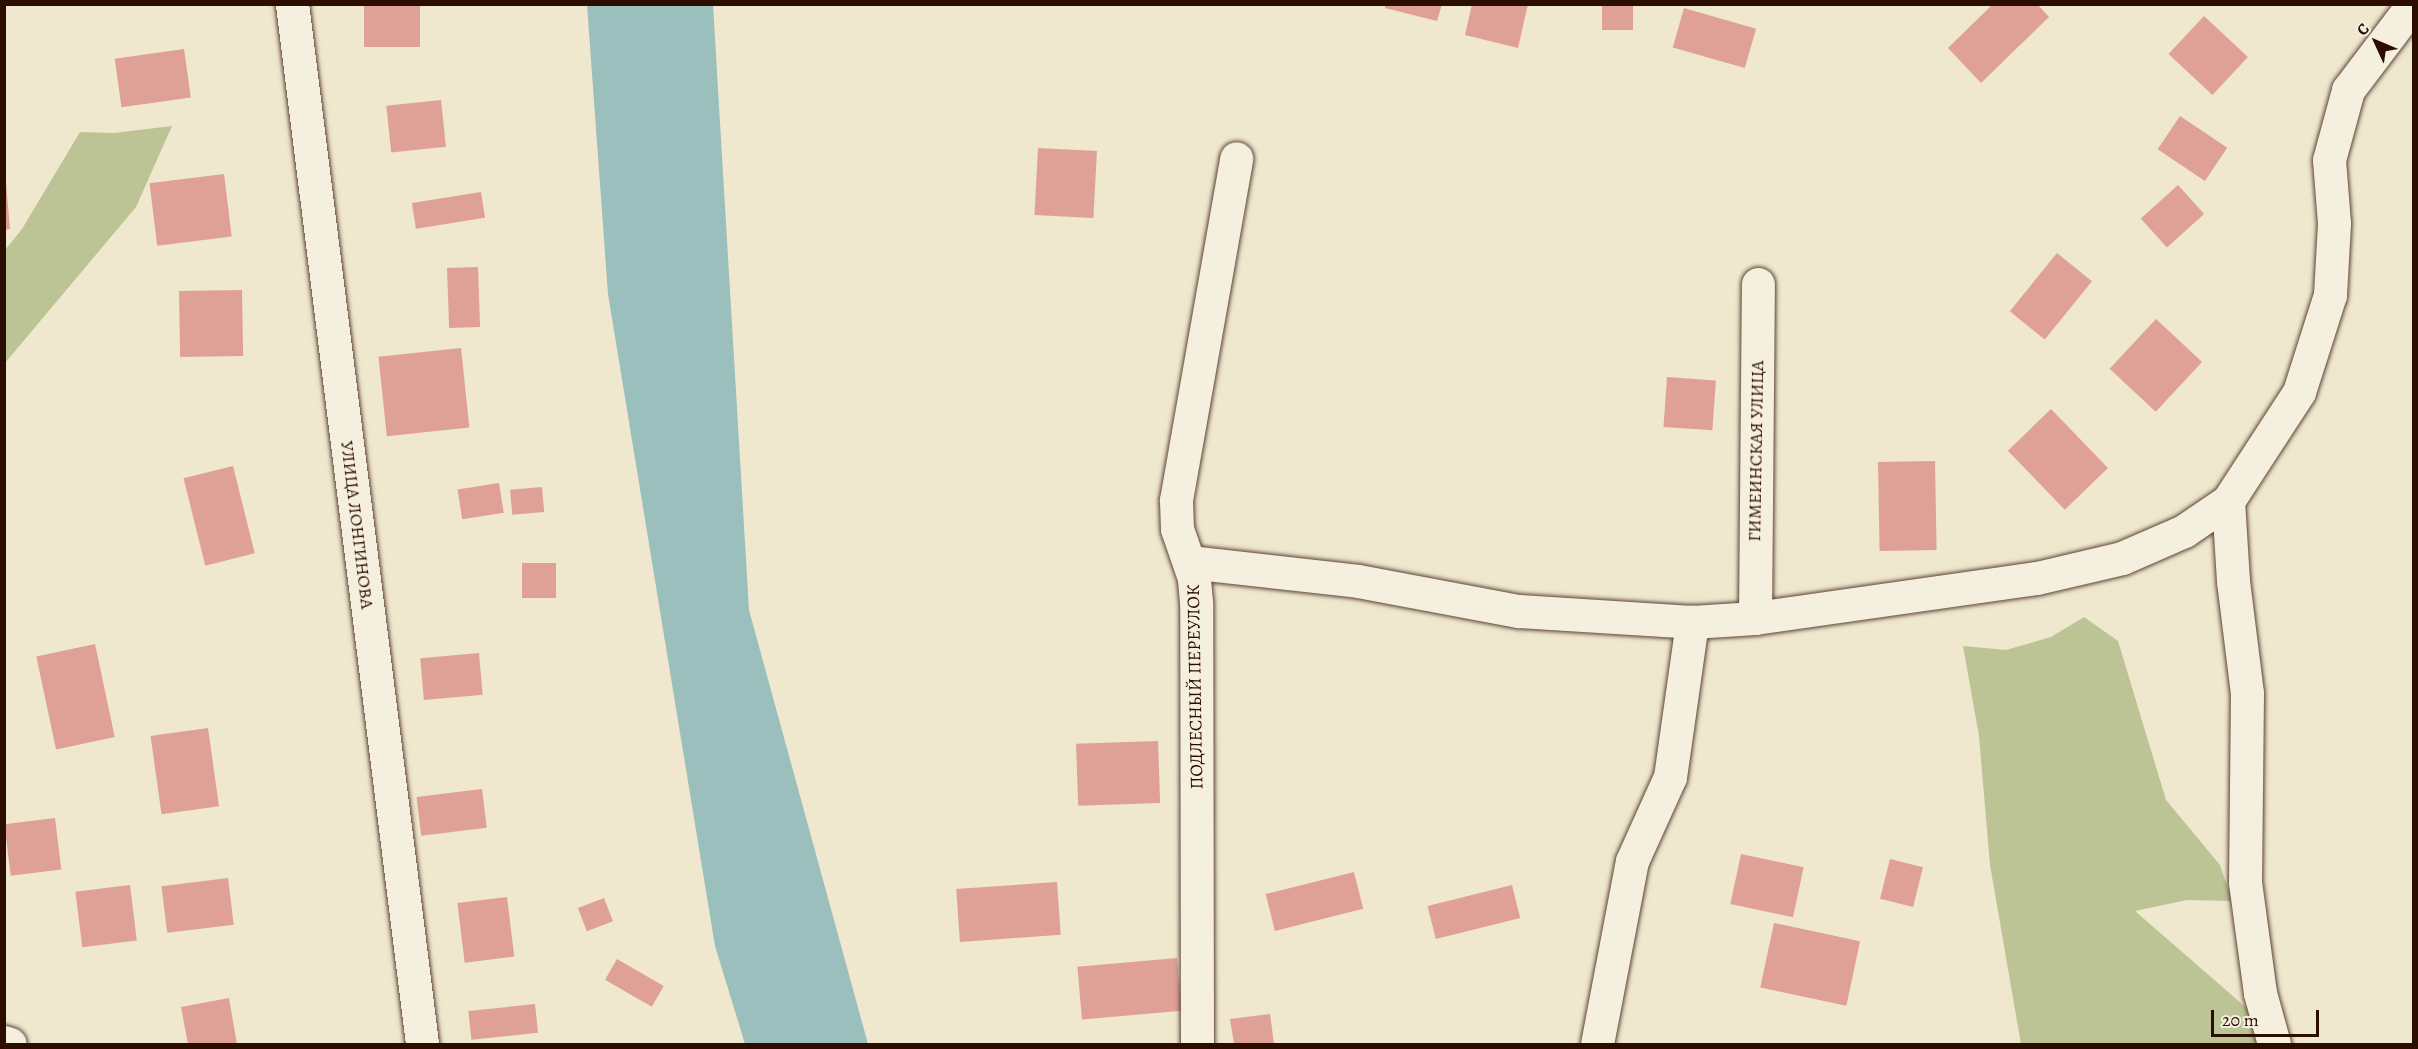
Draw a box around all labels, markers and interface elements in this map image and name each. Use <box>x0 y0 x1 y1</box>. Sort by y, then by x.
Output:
north arrow <box>2346 12 2406 72</box>
text: С <box>2352 18 2374 41</box>
street label: ГИМЕИНСКАЯ УЛИЦА <box>1744 360 1768 542</box>
street label: УЛИЦА ЛОНГИНОВА <box>336 440 378 610</box>
street label: ПОДЛЕСНЫЙ ПЕРЕУЛОК <box>1182 585 1208 789</box>
scale bar <box>2214 998 2322 1036</box>
text: 20 m <box>2222 1008 2259 1032</box>

